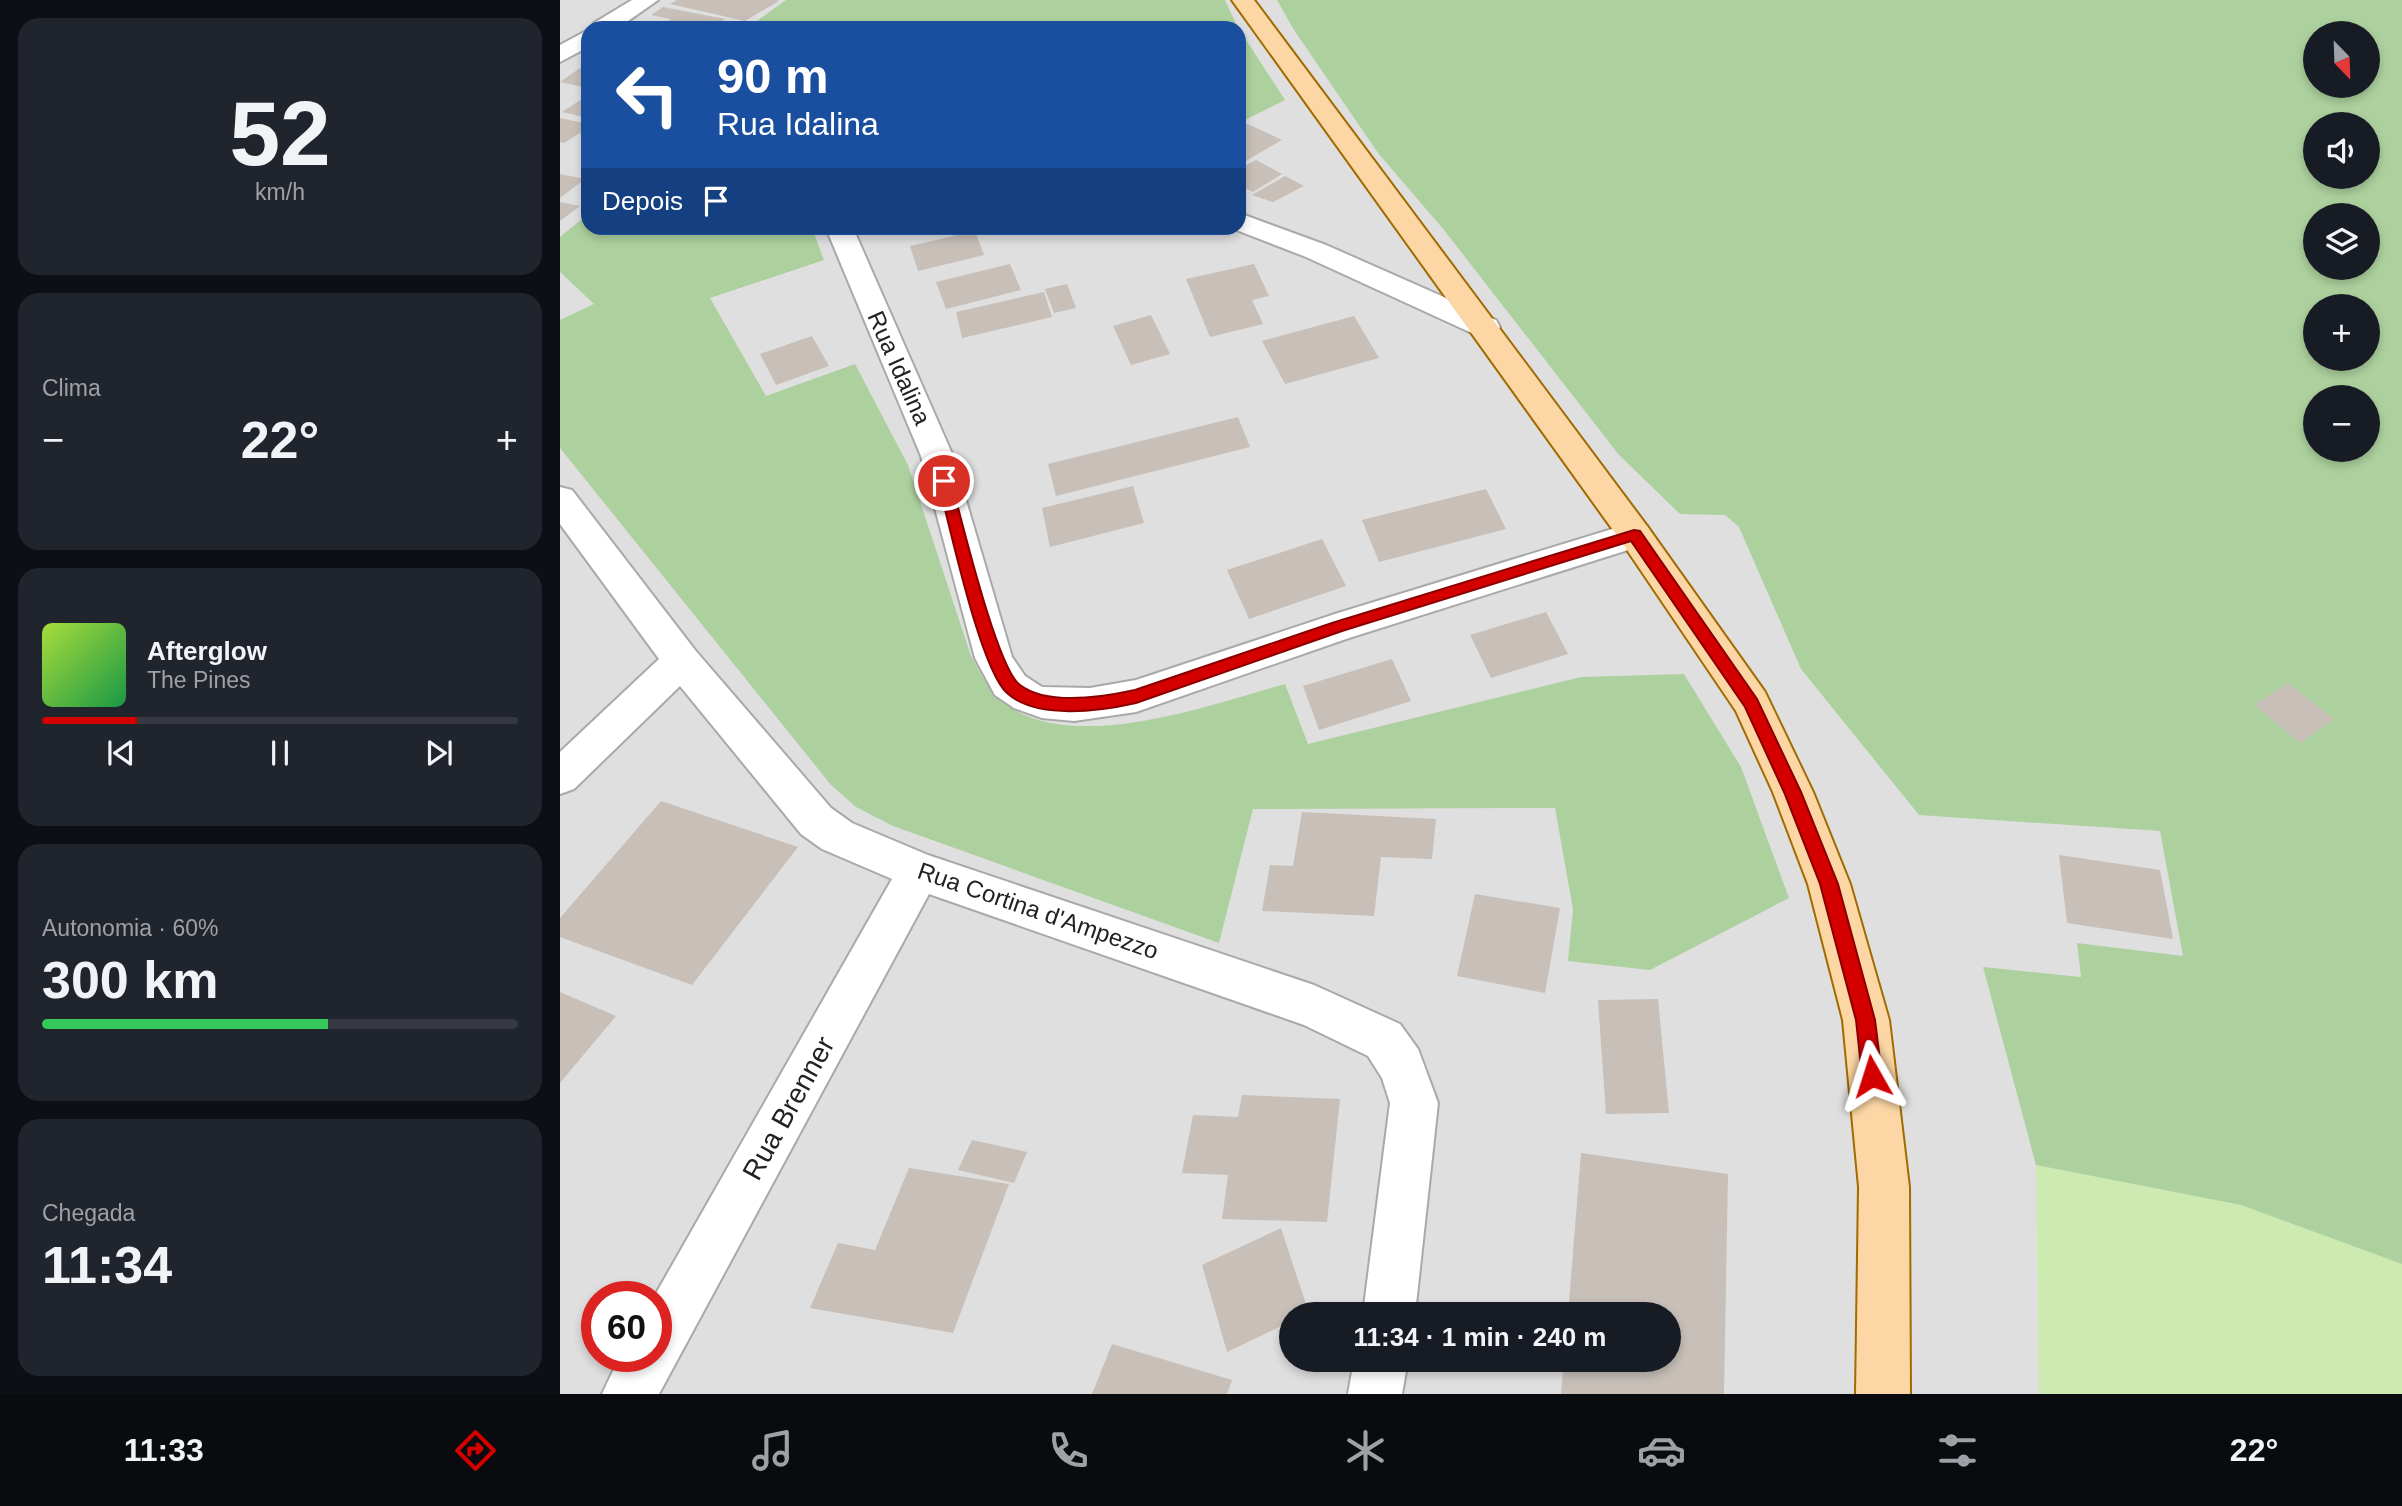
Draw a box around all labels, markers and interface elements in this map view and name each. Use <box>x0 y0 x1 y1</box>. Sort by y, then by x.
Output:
north arrow <box>2303 21 2380 98</box>
map controls <box>2303 21 2380 462</box>
icon: left <box>602 49 693 140</box>
text: 90 m <box>717 49 829 103</box>
text: 52 <box>229 83 331 184</box>
text: Rua Idalina <box>717 106 879 142</box>
button: sound <box>2303 112 2380 189</box>
text: km/h <box>255 179 305 205</box>
icon: arrive <box>697 182 735 220</box>
text: Depois <box>602 186 683 216</box>
button: layers <box>2303 203 2380 280</box>
button: + <box>2303 294 2380 371</box>
street label: Rua Idalina <box>862 307 937 429</box>
text: Clima <box>42 375 101 401</box>
button: − <box>2303 385 2380 462</box>
text: 22° <box>241 411 319 469</box>
text: − <box>42 419 64 461</box>
text: + <box>496 419 518 461</box>
pin <box>914 451 974 511</box>
icon: arrive <box>925 462 963 500</box>
text: Afterglow <box>147 636 267 666</box>
text: The Pines <box>147 667 251 693</box>
icon: previous <box>102 734 140 772</box>
icon: pause <box>261 734 299 772</box>
icon: next <box>420 734 458 772</box>
street label: Rua Cortina d'Ampezzo <box>914 857 1162 964</box>
text: Autonomia · 60% <box>42 915 218 941</box>
text: 300 km <box>42 951 218 1009</box>
street label: Rua Brenner <box>736 1031 840 1185</box>
position arrow <box>1835 1039 1909 1113</box>
text: Chegada <box>42 1200 135 1226</box>
text: 11:34 <box>42 1236 172 1294</box>
speed limit sign: 60 <box>581 1281 672 1372</box>
text: 11:34 · 1 min · 240 m <box>1354 1322 1606 1352</box>
icon: directions <box>451 1426 500 1475</box>
icon: music <box>748 1426 797 1475</box>
icon: phone <box>1044 1426 1093 1475</box>
icon: climate <box>1341 1426 1390 1475</box>
icon: car <box>1637 1426 1686 1475</box>
icon: filters <box>1933 1426 1982 1475</box>
text: 11:33 <box>124 1432 204 1468</box>
text: 22° <box>2230 1432 2278 1468</box>

